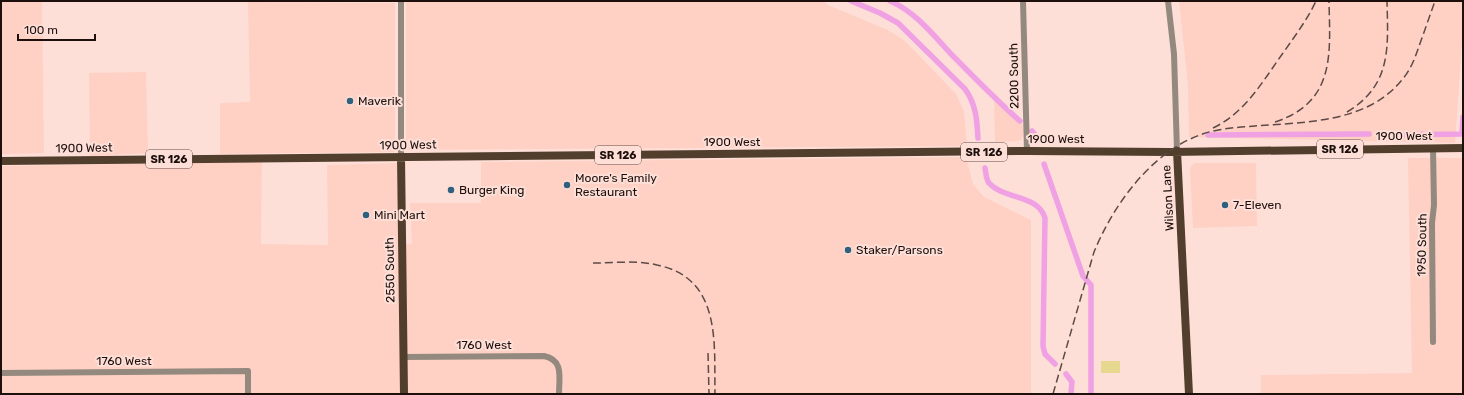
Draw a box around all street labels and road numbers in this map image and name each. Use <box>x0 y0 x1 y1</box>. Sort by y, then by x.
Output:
street label: 2200 South <box>1006 43 1022 109</box>
street label: 1900 West <box>1375 129 1433 143</box>
street label: 1900 West <box>1027 132 1085 146</box>
street label: 1900 West <box>703 135 761 149</box>
street label: 1900 West <box>379 137 437 152</box>
street label: 1900 West <box>55 140 113 155</box>
road number: SR 126 <box>1317 140 1363 158</box>
road number: SR 126 <box>961 143 1007 161</box>
road number: SR 126 <box>595 146 641 164</box>
road number: SR 126 <box>146 150 192 168</box>
street label: Wilson Lane <box>1159 164 1177 231</box>
street label: 1950 South <box>1414 213 1430 277</box>
street label: 2550 South <box>382 237 398 303</box>
street label: 1760 West <box>456 338 512 352</box>
street label: 1760 West <box>96 354 152 368</box>

